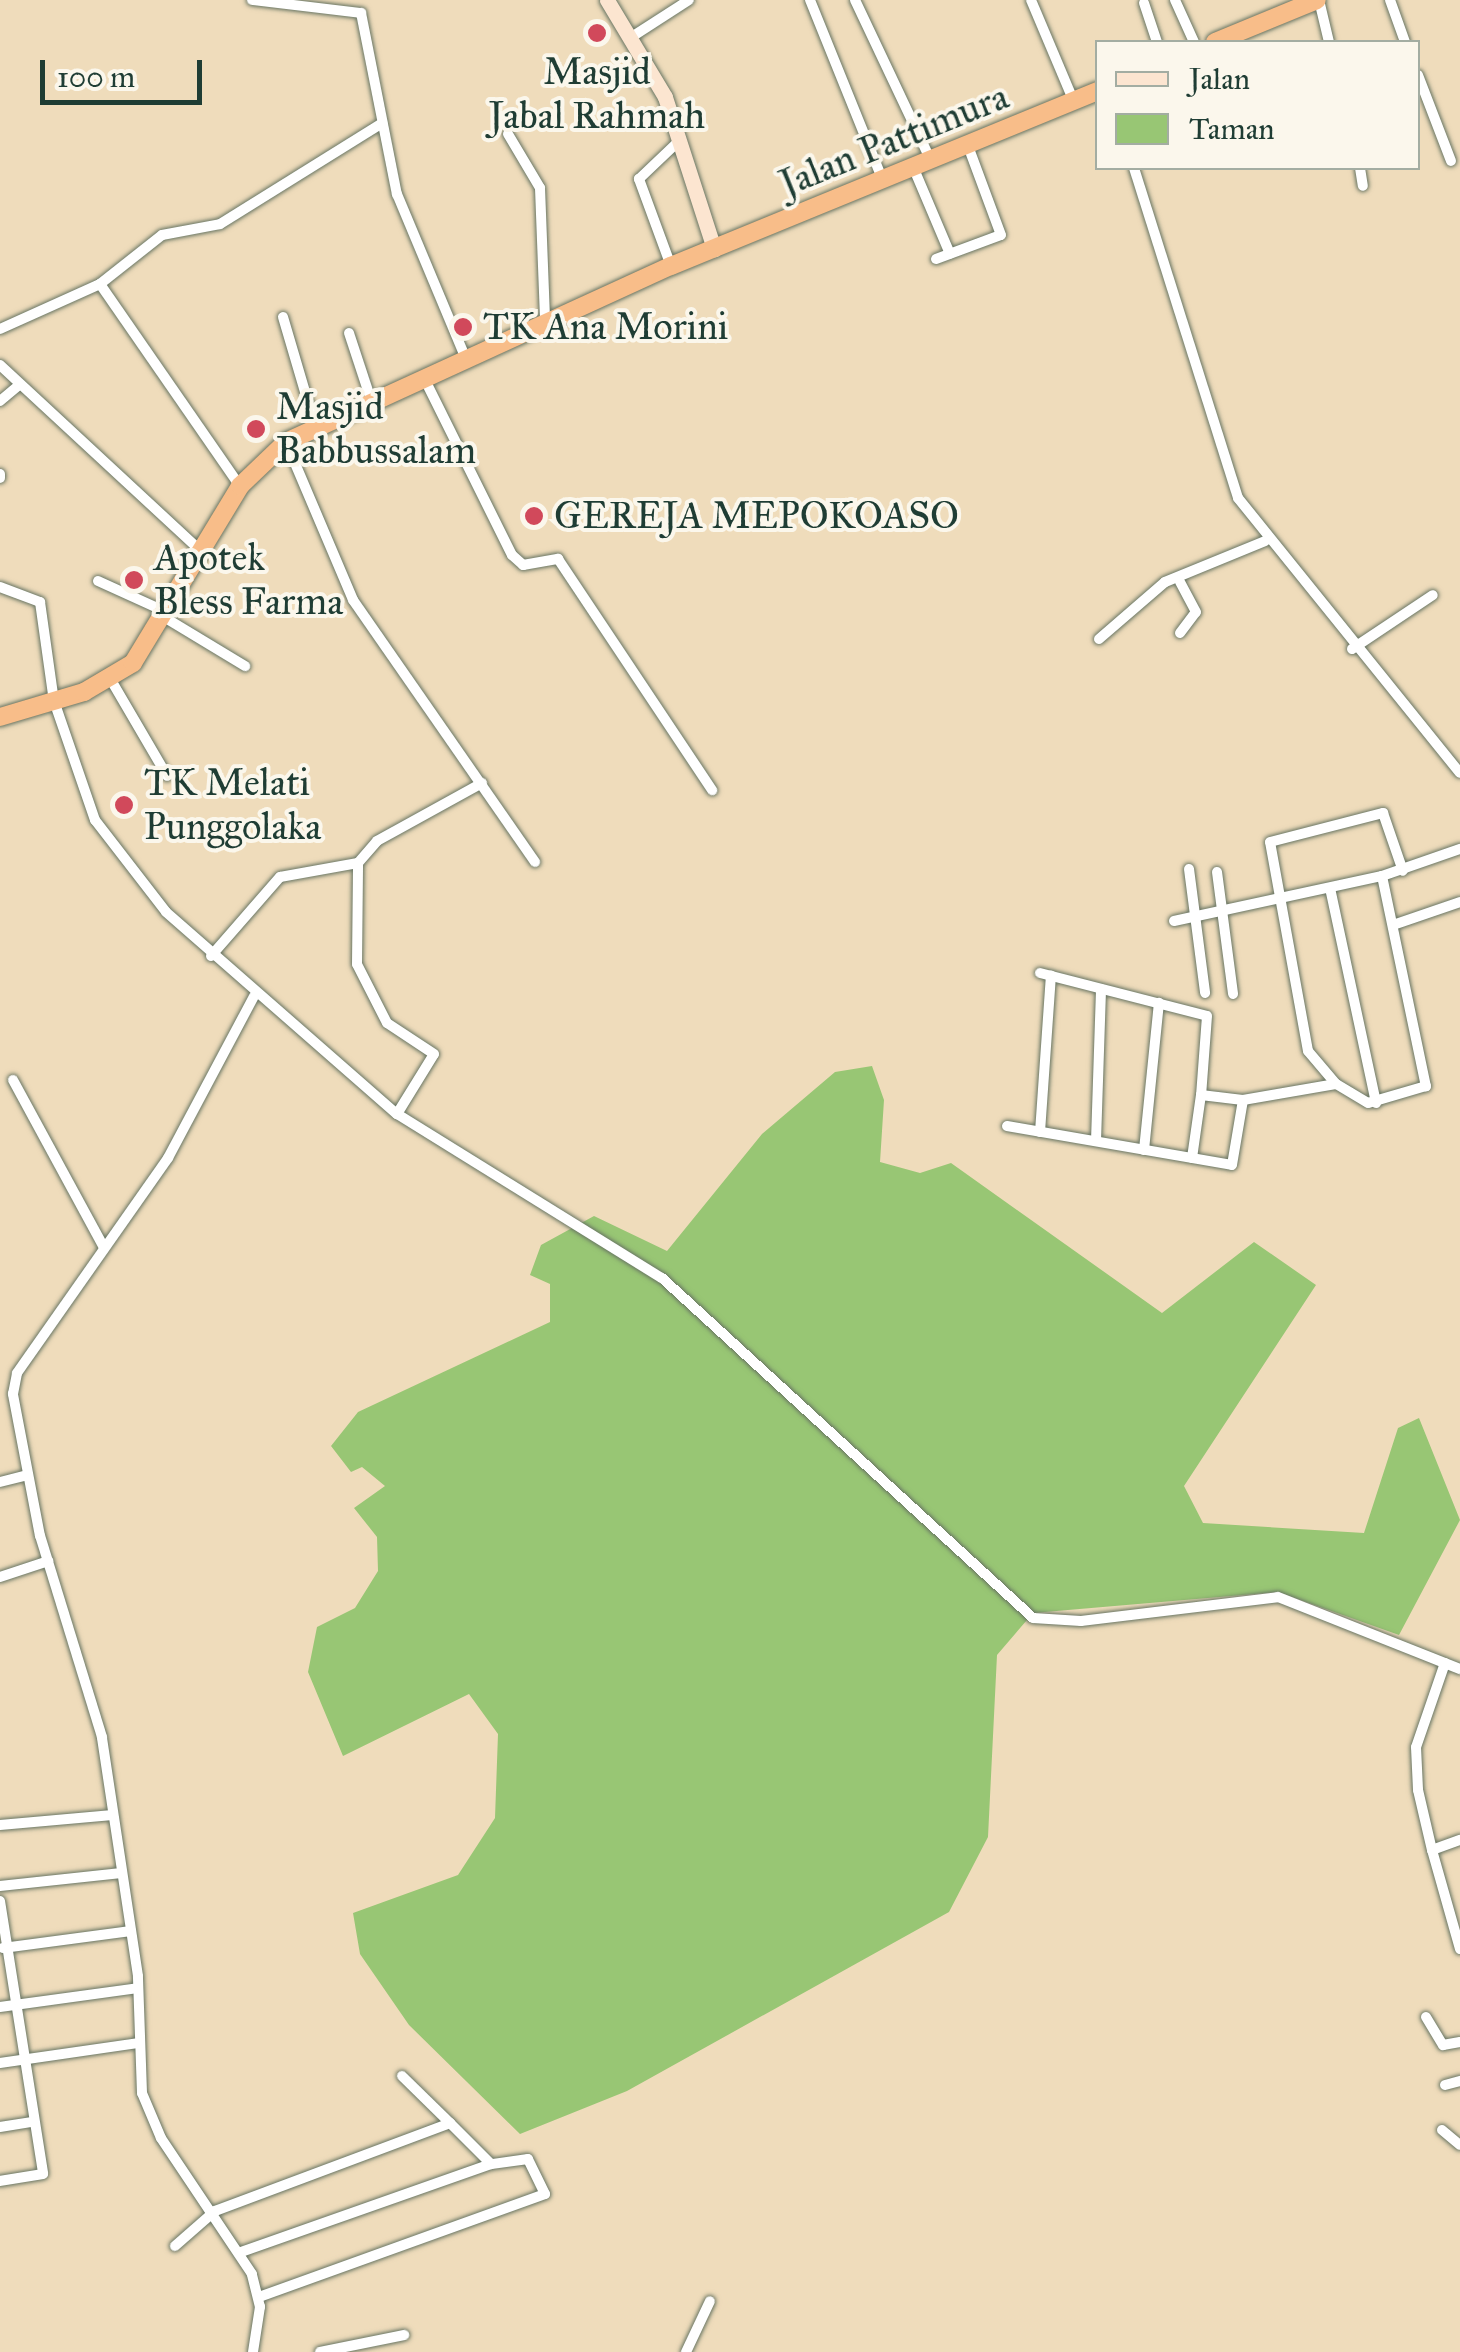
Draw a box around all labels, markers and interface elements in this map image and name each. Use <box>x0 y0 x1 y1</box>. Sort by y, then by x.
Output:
marker: Masjid Jabal Rahmah <box>586 22 608 44</box>
scale bar <box>45 40 208 102</box>
legend <box>1095 40 1420 170</box>
place label: Masjid Jabal Rahmah <box>489 49 705 138</box>
text: 100 m <box>57 59 135 95</box>
text: Jalan <box>1189 61 1250 97</box>
street label: Jalan Pattimura <box>773 73 1015 207</box>
text: Taman <box>1189 111 1275 147</box>
place label: TK Ana Morini <box>483 304 728 350</box>
marker: TK Ana Morini <box>452 316 474 338</box>
place label: Masjid Babbussalam <box>276 384 476 474</box>
marker: Masjid Babbussalam <box>245 418 267 440</box>
place label: GEREJA MEPOKOASO <box>554 493 959 539</box>
marker: GEREJA MEPOKOASO <box>523 505 545 527</box>
place label: Apotek Bless Farma <box>154 535 343 624</box>
marker: Apotek Bless Farma <box>123 569 145 591</box>
place label: TK Melati Punggolaka <box>144 760 321 849</box>
marker: TK Melati Punggolaka <box>113 794 135 816</box>

